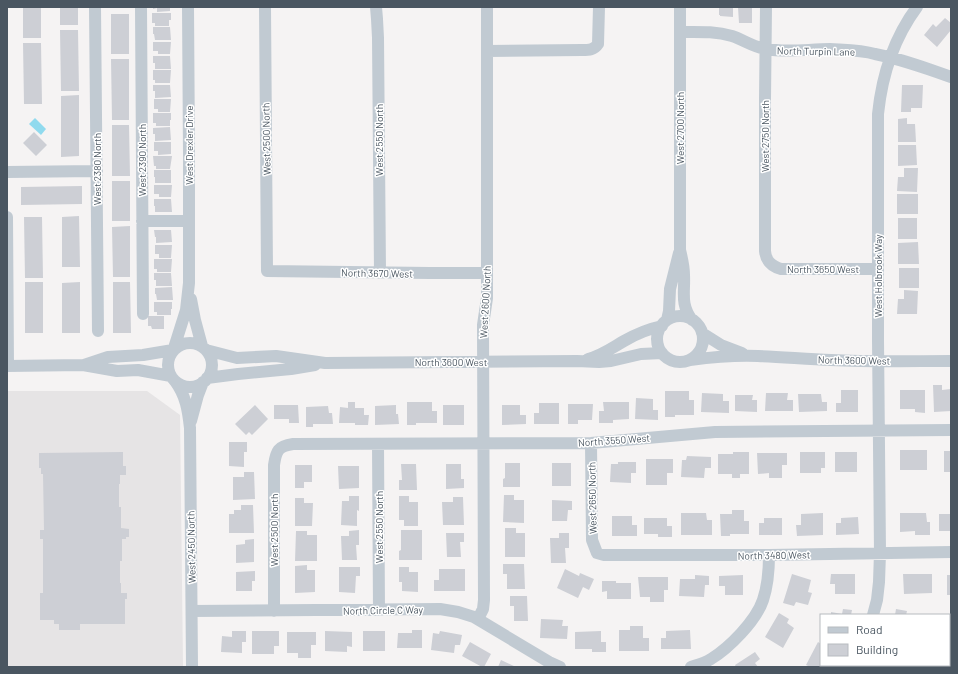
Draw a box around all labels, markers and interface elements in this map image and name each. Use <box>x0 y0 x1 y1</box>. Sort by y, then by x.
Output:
street label: North Turpin Lane <box>777 44 855 58</box>
street label: West 2700 North <box>674 92 686 164</box>
street label: West 2750 North <box>759 100 771 172</box>
street label: West 2500 North <box>259 103 273 175</box>
street label: West 2550 North <box>373 104 385 176</box>
street label: West Drexler Drive <box>183 105 195 185</box>
street label: West 2390 North <box>136 124 148 196</box>
street label: West 2380 North <box>91 133 103 205</box>
street label: West Holbrook Way <box>872 234 884 318</box>
street label: North 3650 West <box>787 263 859 275</box>
street label: West 2600 North <box>477 265 493 339</box>
street label: North 3670 West <box>341 266 413 280</box>
street label: North 3600 West <box>818 353 891 367</box>
street label: North 3600 West <box>415 356 488 368</box>
street label: North 3550 West <box>578 431 651 448</box>
street label: West 2650 North <box>585 462 599 534</box>
street label: West 2550 North <box>373 491 385 563</box>
street label: West 2500 North <box>268 494 280 566</box>
street label: West 2450 North <box>184 511 198 583</box>
street label: North 3480 West <box>738 548 811 562</box>
street label: North Circle C Way <box>343 603 424 617</box>
legend <box>820 614 950 666</box>
text: Road <box>856 622 883 636</box>
text: Building <box>856 642 898 656</box>

